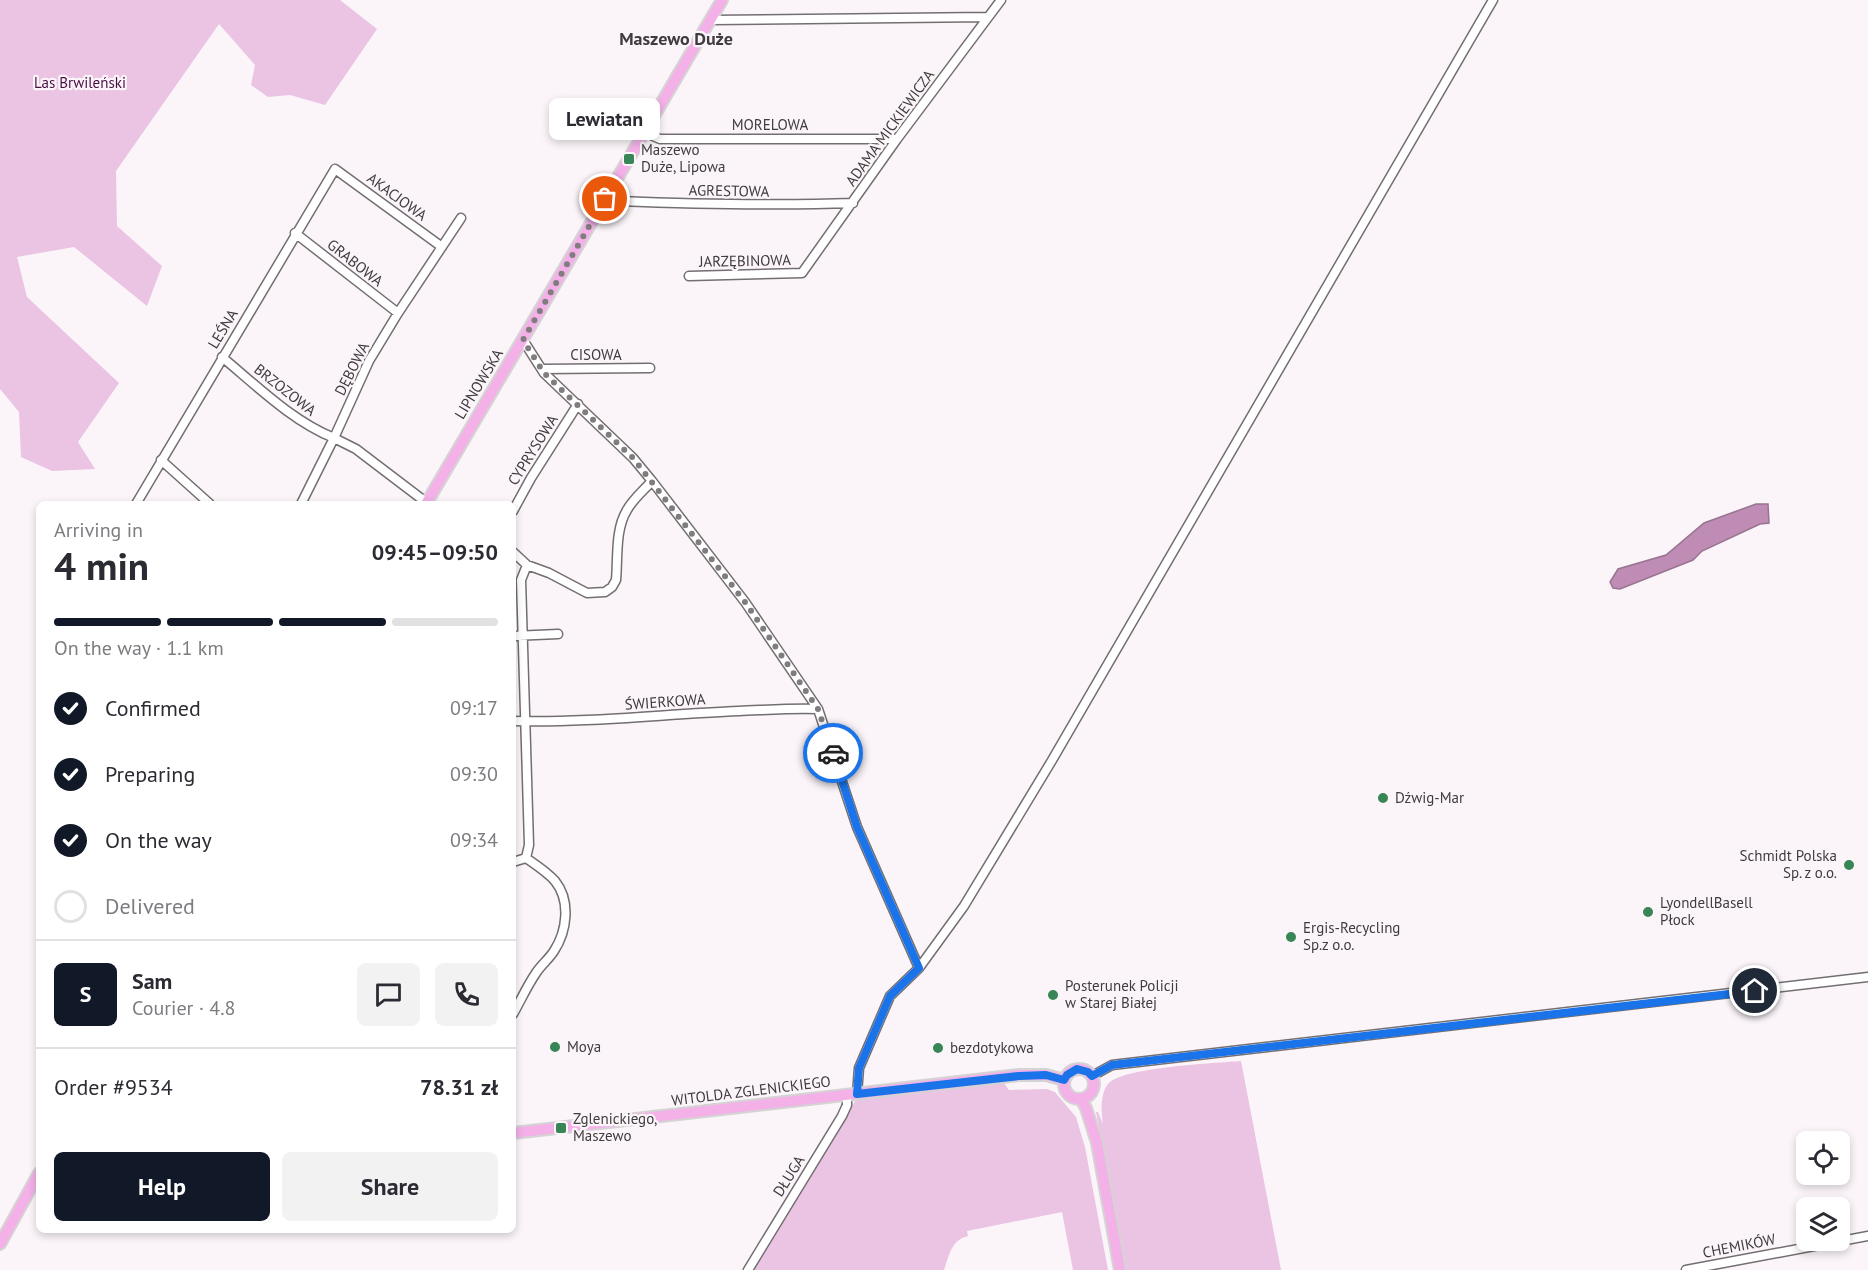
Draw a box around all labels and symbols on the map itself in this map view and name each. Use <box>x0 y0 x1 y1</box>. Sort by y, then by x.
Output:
district label: Maszewo Duże <box>619 27 733 50</box>
street label: ADAMA MICKIEWICZA <box>841 66 938 190</box>
park label: Las Brwileński <box>34 73 126 92</box>
callout: Lewiatan <box>550 97 660 139</box>
street label: MORELOWA <box>732 115 809 134</box>
place label: Maszewo Duże, Lipowa <box>641 140 725 176</box>
marker: Maszewo Duże, Lipowa <box>622 152 636 166</box>
street label: AKACJOWA <box>364 168 431 225</box>
pin <box>579 173 630 224</box>
street label: AGRESTOWA <box>688 180 770 201</box>
street label: GRABOWA <box>323 235 387 291</box>
street label: JARZĘBINOWA <box>698 250 791 271</box>
street label: LEŚNA <box>203 305 242 352</box>
street label: DĘBOWA <box>330 339 373 399</box>
street label: LIPNOWSKA <box>450 345 507 422</box>
street label: CISOWA <box>570 345 622 364</box>
street label: BRZOZOWA <box>250 359 320 420</box>
street label: CYPRYSOWA <box>503 411 562 489</box>
street label: ŚWIERKOWA <box>624 689 706 714</box>
courier <box>803 723 863 783</box>
place label: Dźwig-Mar <box>1395 788 1464 807</box>
marker: Dźwig-Mar <box>1376 791 1390 805</box>
place label: Schmidt Polska Sp. z o.o. <box>1739 846 1837 882</box>
marker: Schmidt Polska Sp. z o.o. <box>1842 858 1856 872</box>
place label: LyondellBasell Płock <box>1660 893 1753 929</box>
marker: LyondellBasell Płock <box>1641 905 1655 919</box>
place label: Ergis-Recycling Sp.z o.o. <box>1303 918 1400 954</box>
marker: Ergis-Recycling Sp.z o.o. <box>1284 930 1298 944</box>
pin <box>1729 965 1780 1016</box>
place label: Posterunek Policji w Starej Białej <box>1065 976 1179 1012</box>
marker: Posterunek Policji w Starej Białej <box>1046 988 1060 1002</box>
place label: Moya <box>567 1037 601 1056</box>
place label: bezdotykowa <box>950 1038 1034 1057</box>
marker: Moya <box>548 1040 562 1054</box>
marker: bezdotykowa <box>931 1041 945 1055</box>
street label: WITOLDA ZGLENICKIEGO <box>670 1071 832 1110</box>
place label: Zglenickiego, Maszewo <box>573 1109 657 1145</box>
marker: Zglenickiego, Maszewo <box>554 1121 568 1135</box>
street label: DŁUGA <box>769 1151 809 1200</box>
street label: CHEMIKÓW <box>1701 1229 1777 1262</box>

